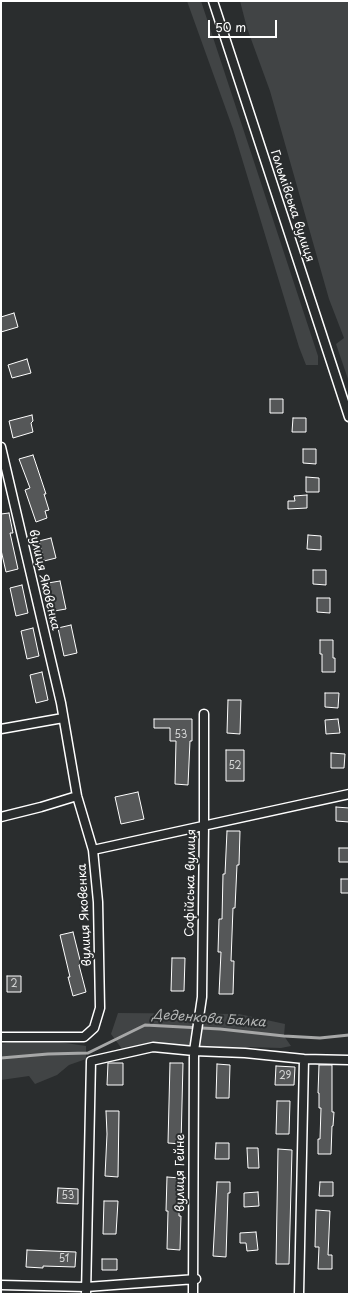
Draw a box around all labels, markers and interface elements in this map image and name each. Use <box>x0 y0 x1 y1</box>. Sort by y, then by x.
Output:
scale bar <box>210 12 279 38</box>
text: 50 m <box>215 18 246 36</box>
street label: Гольмівська вулиця <box>267 148 317 264</box>
street label: вулиця Яковенка <box>25 528 63 632</box>
house number: 53 <box>175 729 187 741</box>
house number: 52 <box>228 760 242 772</box>
street label: Софійська вулиця <box>183 829 199 937</box>
street label: вулиця Яковенка <box>75 863 95 967</box>
house number: 2 <box>10 978 18 990</box>
water label: Деденкова Балка <box>152 1007 266 1031</box>
house number: 29 <box>279 1070 291 1082</box>
street label: вулиця Гейне <box>174 1134 188 1212</box>
house number: 53 <box>62 1190 74 1202</box>
house number: 51 <box>59 1253 69 1265</box>

